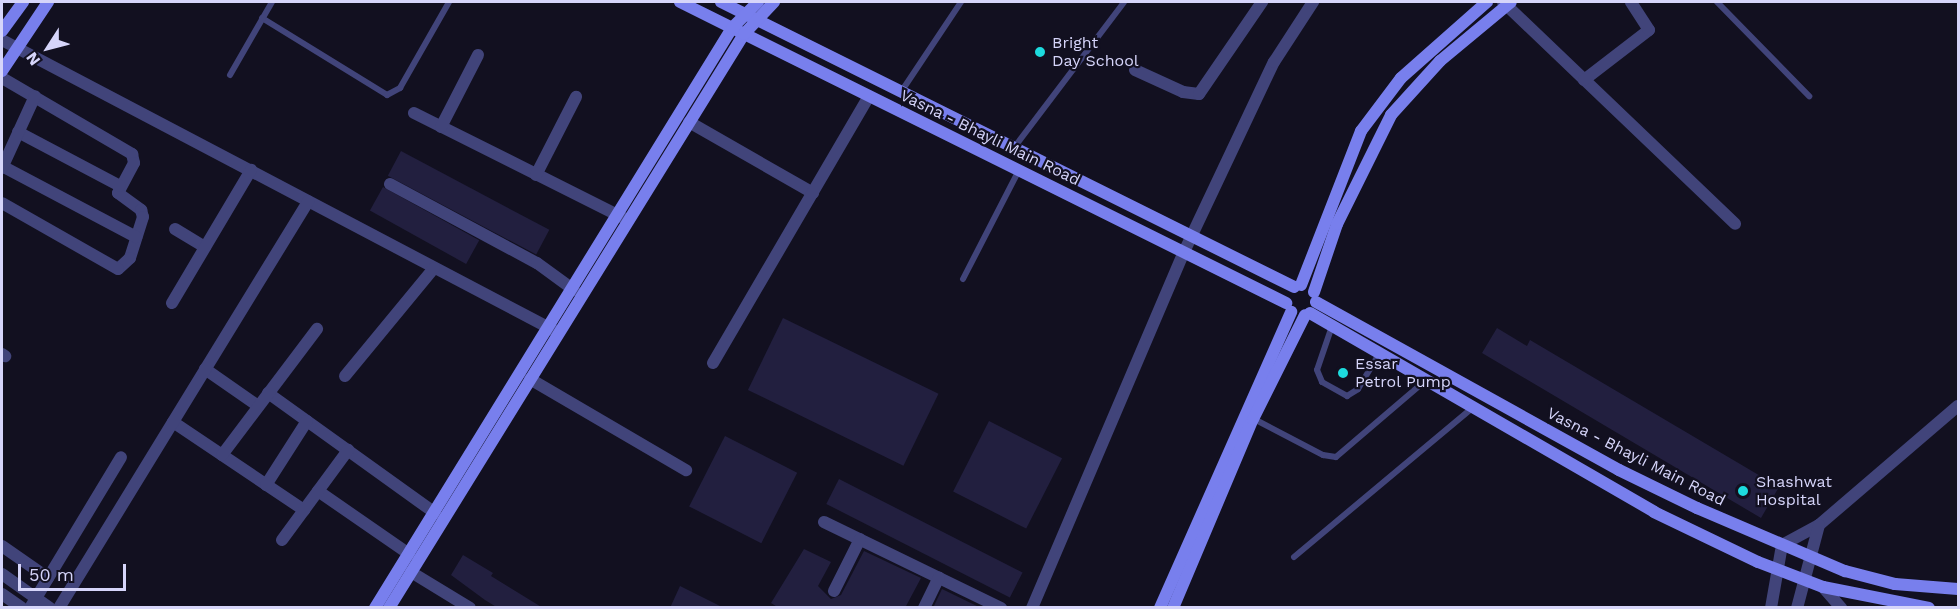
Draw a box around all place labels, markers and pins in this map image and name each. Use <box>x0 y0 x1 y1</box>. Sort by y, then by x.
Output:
place label: Bright Day School <box>1052 33 1139 71</box>
marker: Bright Day School <box>1033 45 1047 59</box>
place label: Essar Petrol Pump <box>1355 354 1451 392</box>
marker: Essar Petrol Pump <box>1336 366 1350 380</box>
place label: Shashwat Hospital <box>1756 472 1832 510</box>
marker: Shashwat Hospital <box>1734 482 1752 500</box>

